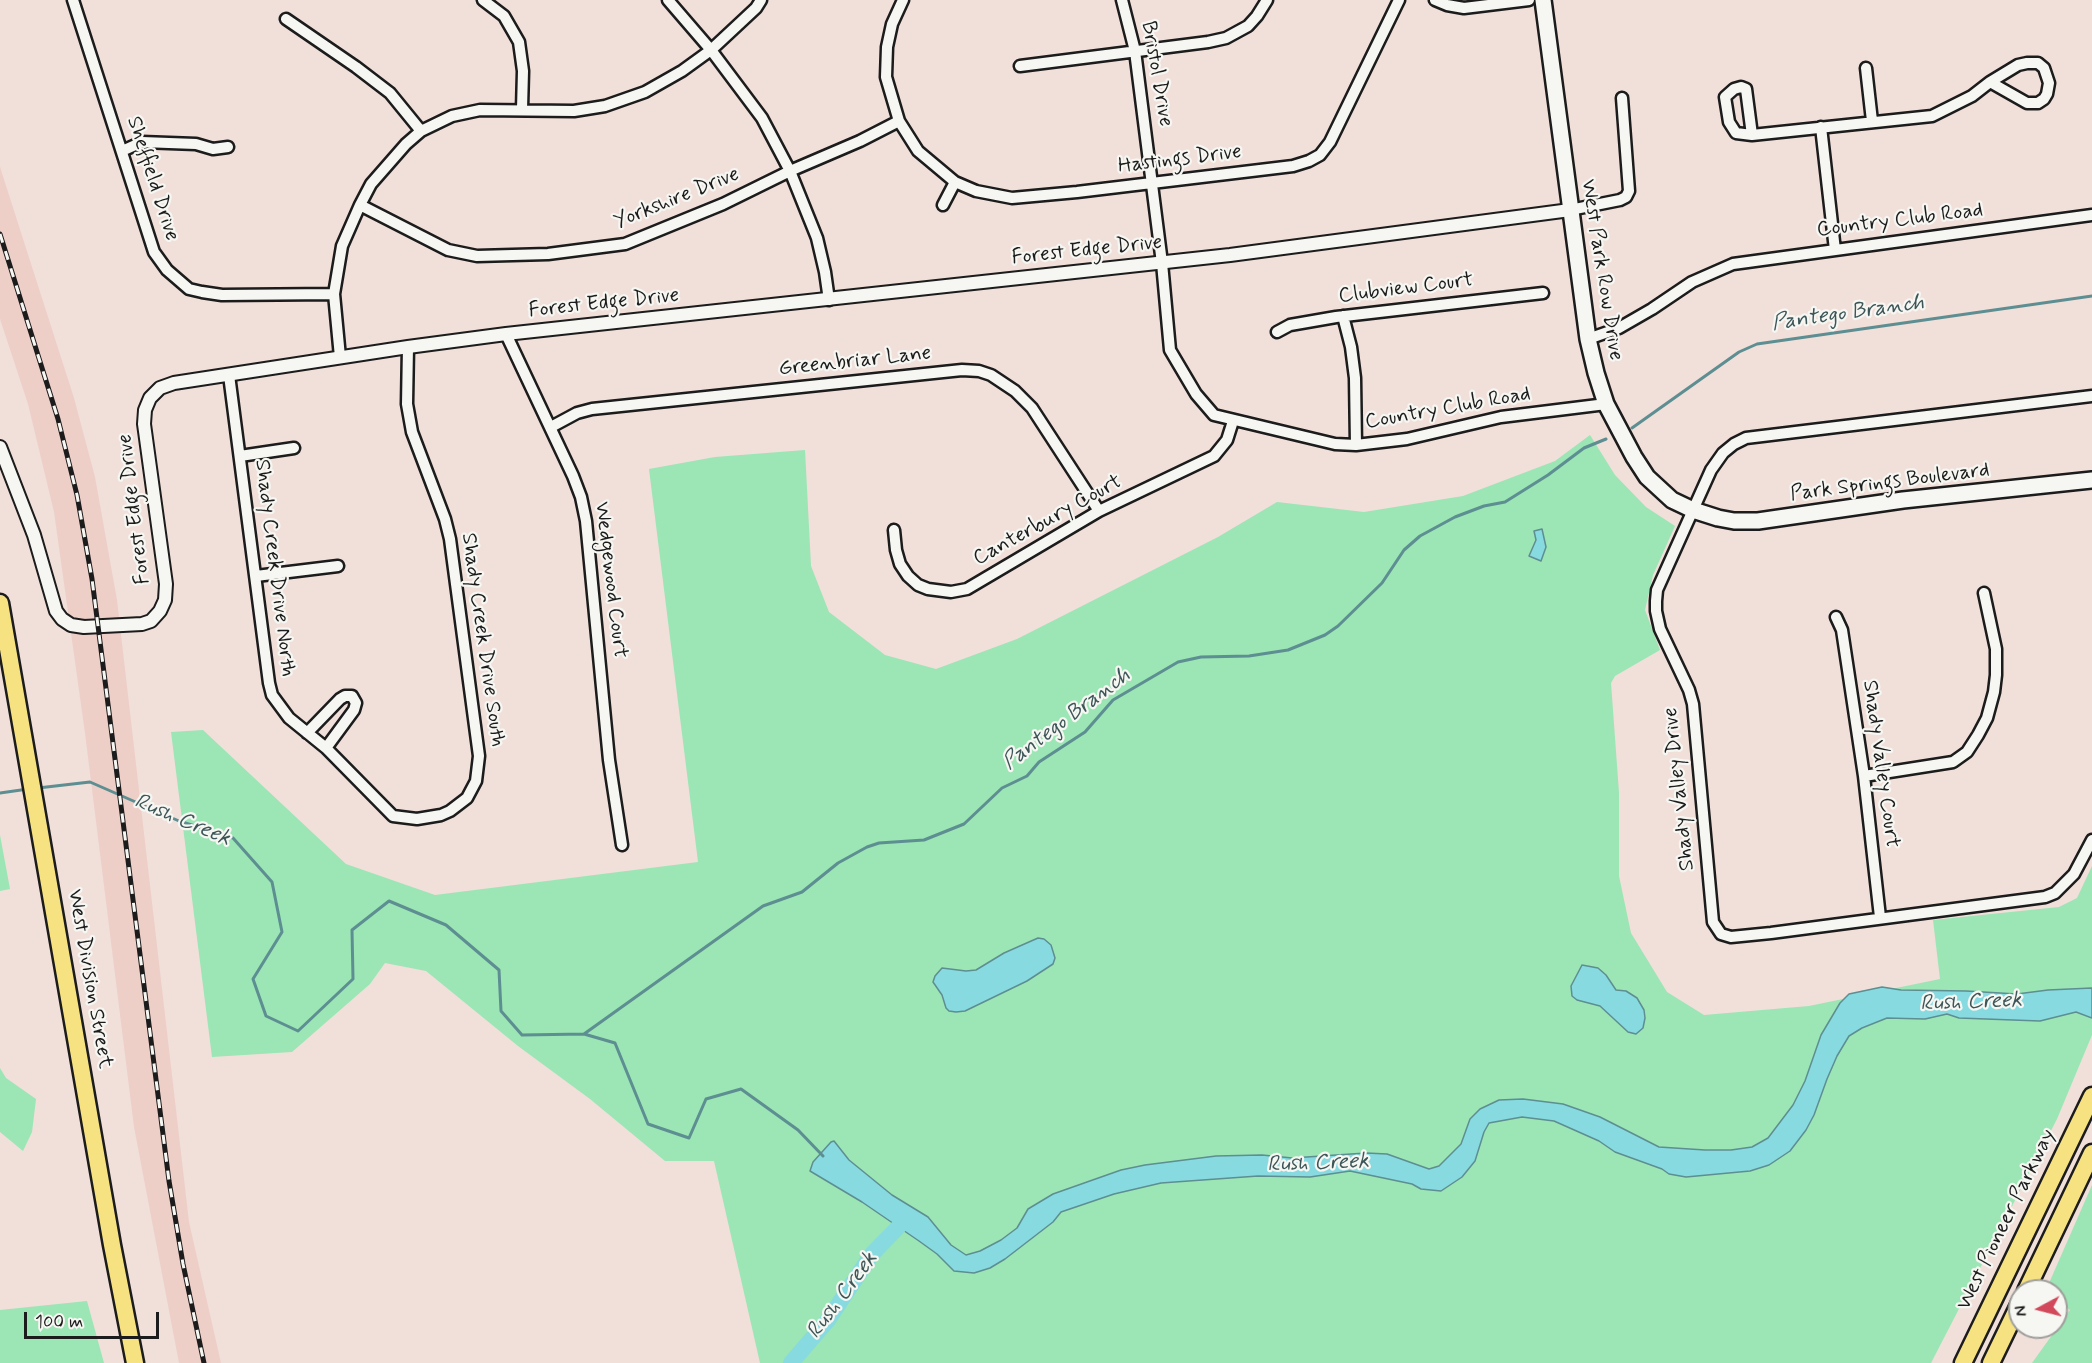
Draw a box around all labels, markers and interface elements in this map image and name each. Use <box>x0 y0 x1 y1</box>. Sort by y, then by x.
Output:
street label: Bristol Drive <box>1134 19 1178 129</box>
street label: Sheffield Drive <box>120 114 184 244</box>
street label: Hastings Drive <box>1117 140 1243 180</box>
street label: Yorkshire Drive <box>611 162 743 236</box>
street label: West Park Row Drive <box>1574 178 1628 362</box>
street label: Country Club Road <box>1815 198 1985 244</box>
street label: Forest Edge Drive <box>1010 231 1164 271</box>
street label: Clubview Court <box>1337 268 1475 310</box>
street label: Forest Edge Drive <box>527 284 681 324</box>
water label: Pantego Branch <box>1770 290 1926 338</box>
street label: Greenbriar Lane <box>777 341 933 383</box>
street label: Country Club Road <box>1363 382 1533 436</box>
street label: Forest Edge Drive <box>113 432 157 586</box>
street label: Shady Creek Drive North <box>248 458 300 678</box>
street label: Park Springs Boulevard <box>1789 458 1991 508</box>
street label: Canterbury Court <box>969 470 1127 572</box>
street label: Wedgewood Court <box>588 500 632 660</box>
street label: Shady Creek Drive South <box>455 532 509 748</box>
water label: Pantego Branch <box>998 663 1136 777</box>
street label: Shady Valley Court <box>1856 679 1904 849</box>
street label: Shady Valley Drive <box>1659 706 1701 872</box>
water label: Rush Creek <box>130 789 234 853</box>
street label: West Division Street <box>61 887 117 1071</box>
water label: Rush Creek <box>1920 988 2022 1018</box>
street label: West Pioneer Parkway <box>1952 1125 2062 1315</box>
water label: Rush Creek <box>1267 1149 1369 1179</box>
water label: Rush Creek <box>802 1247 884 1345</box>
north arrow <box>2008 1279 2068 1339</box>
scale bar <box>27 1300 162 1338</box>
text: N <box>2011 1304 2033 1318</box>
text: 100 m <box>35 1310 83 1334</box>

